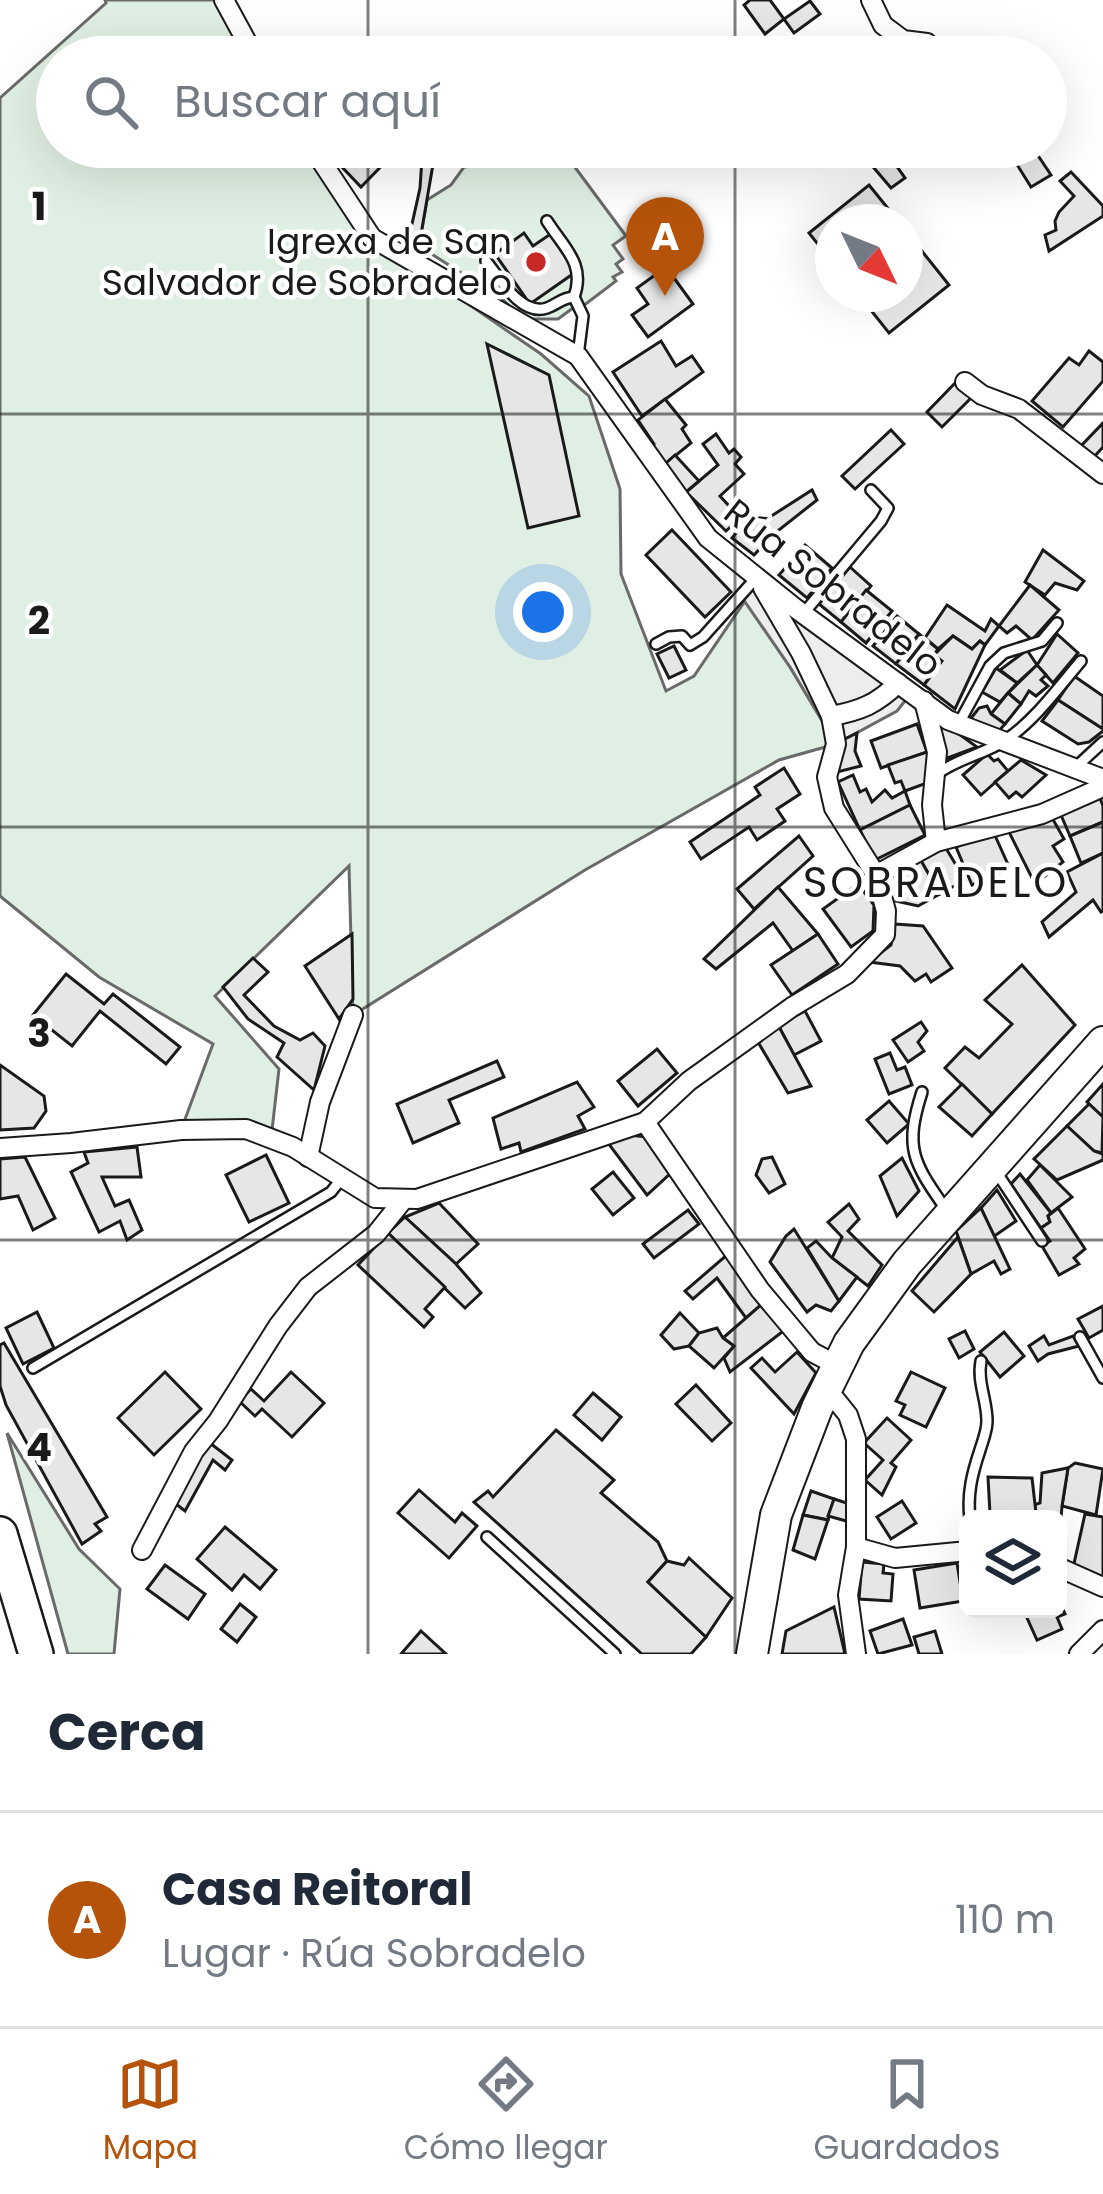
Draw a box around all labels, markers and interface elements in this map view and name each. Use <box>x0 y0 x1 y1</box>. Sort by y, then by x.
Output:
search box <box>36 36 1067 168</box>
icon: search <box>78 69 144 135</box>
text: Buscar aquí <box>174 70 441 133</box>
text: 1 <box>32 179 46 234</box>
pin: A <box>626 197 704 296</box>
north arrow <box>815 204 923 312</box>
place label: Igrexa de San Salvador de Sobradelo <box>102 216 512 308</box>
marker: Igrexa de San Salvador de Sobradelo <box>523 249 549 275</box>
street label: Rúa Sobradelo <box>713 487 953 689</box>
your location <box>513 582 573 642</box>
text: 2 <box>28 593 50 648</box>
district label: SOBRADELO <box>803 853 1069 912</box>
text: 3 <box>27 1006 51 1061</box>
text: 4 <box>26 1420 52 1475</box>
map controls <box>959 1510 1067 1618</box>
button: layers <box>959 1510 1067 1618</box>
text: Cerca <box>48 1696 206 1768</box>
text: Casa Reitoral <box>162 1858 472 1921</box>
text: A <box>73 1892 101 1947</box>
text: 110 m <box>955 1892 1055 1947</box>
text: Lugar · Rúa Sobradelo <box>162 1926 586 1981</box>
tab: Mapa <box>103 2051 198 2173</box>
tab: Cómo llegar <box>404 2051 608 2173</box>
tab: Guardados <box>814 2051 1000 2173</box>

